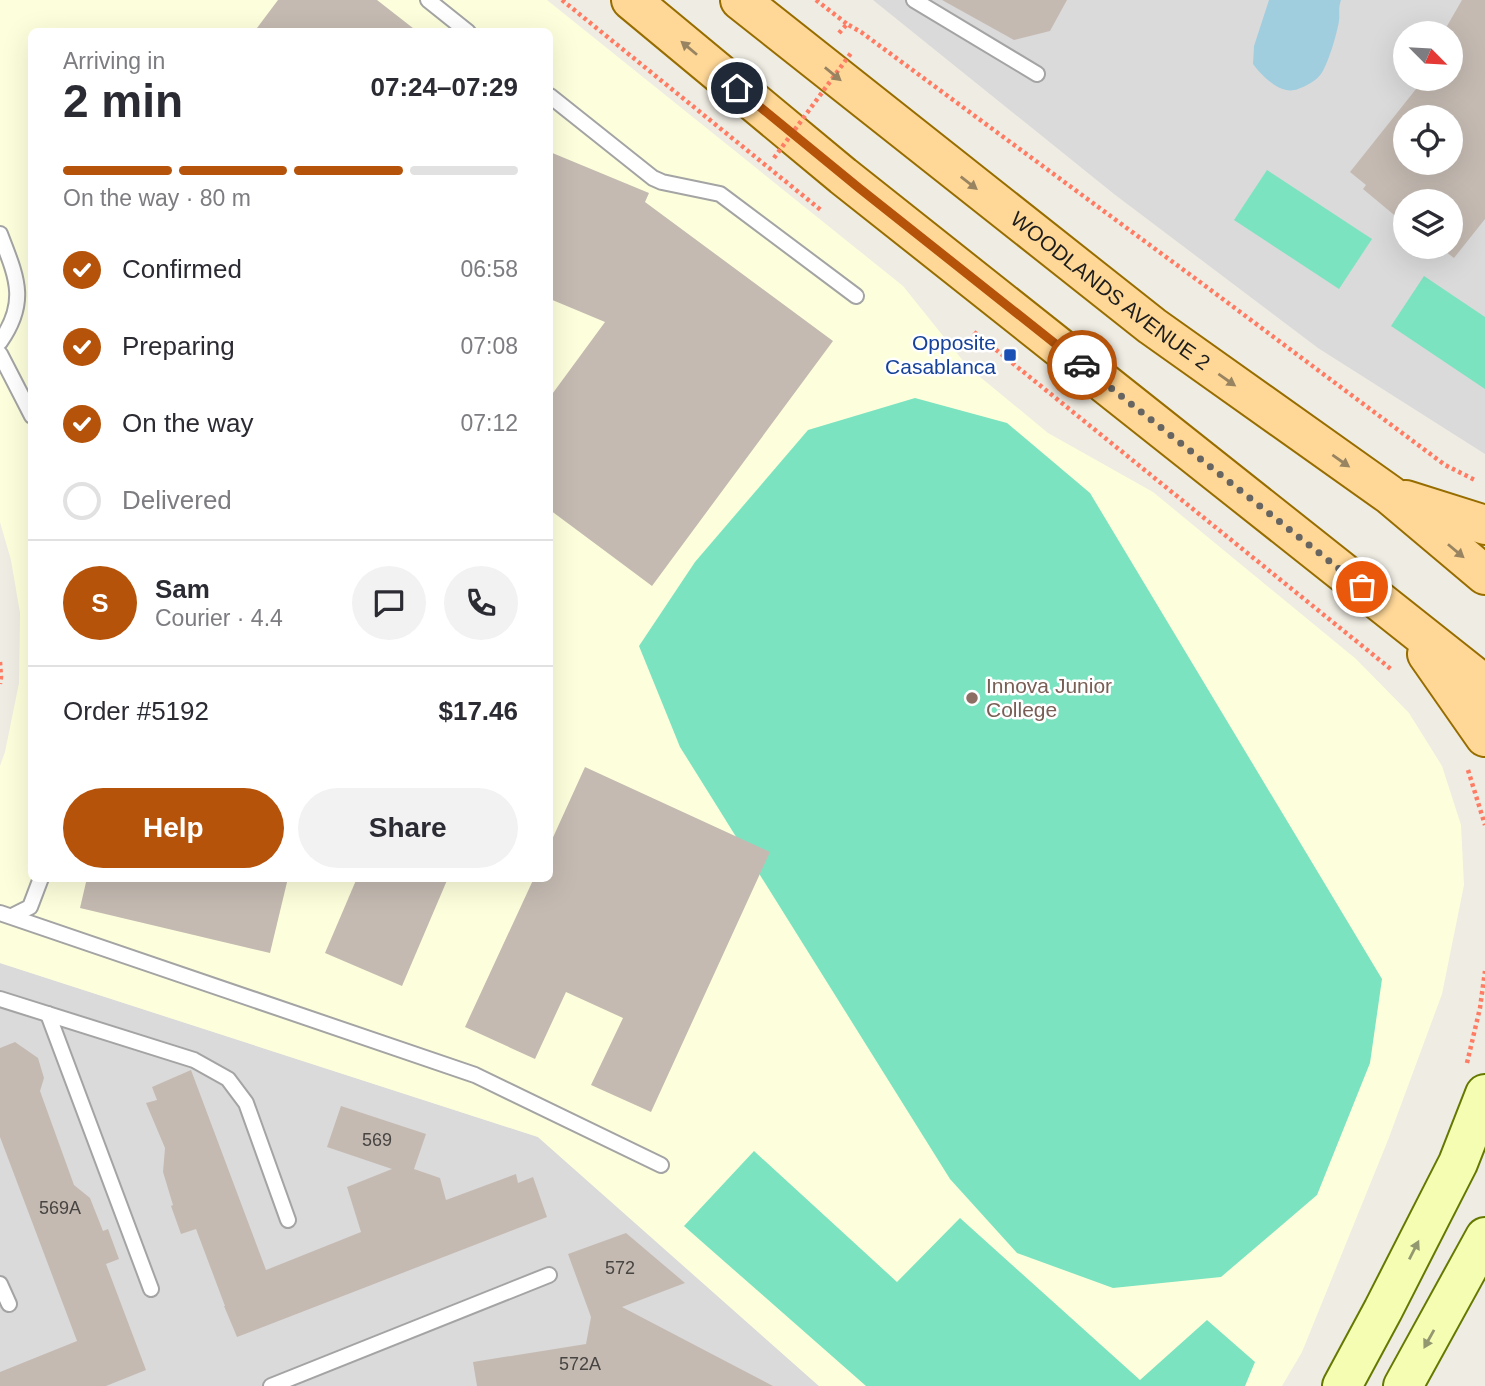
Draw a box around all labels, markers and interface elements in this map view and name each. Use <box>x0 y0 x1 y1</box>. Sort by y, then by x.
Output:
north arrow <box>1393 21 1463 91</box>
map controls <box>1393 21 1463 259</box>
one-way arrow <box>681 41 698 56</box>
text: Arriving in <box>63 48 165 74</box>
pin <box>707 58 767 118</box>
one-way arrow <box>824 66 842 81</box>
icon: home <box>718 69 756 107</box>
text: 07:24–07:29 <box>371 72 518 102</box>
text: 2 min <box>63 75 183 127</box>
button: locate <box>1393 105 1463 175</box>
one-way arrow <box>960 175 977 190</box>
text: On the way · 80 m <box>63 185 251 211</box>
button: layers <box>1393 189 1463 259</box>
street label: WOODLANDS AVENUE 2 <box>1007 207 1214 374</box>
icon: check <box>63 251 101 289</box>
text: Confirmed <box>122 254 242 284</box>
text: 06:58 <box>460 256 518 282</box>
icon: check <box>63 328 101 366</box>
courier <box>1047 330 1117 400</box>
text: Preparing <box>122 331 235 361</box>
place label: Opposite Casablanca <box>885 331 996 378</box>
text: 07:08 <box>460 333 518 359</box>
icon: car <box>1063 346 1101 384</box>
marker: Opposite Casablanca <box>1002 347 1018 363</box>
one-way arrow <box>1218 373 1236 387</box>
icon: check <box>63 405 101 443</box>
text: On the way <box>122 408 254 438</box>
text: 07:12 <box>460 410 518 436</box>
one-way arrow <box>1332 454 1350 468</box>
text: Delivered <box>122 485 232 515</box>
one-way arrow <box>1448 543 1465 558</box>
pin <box>1332 557 1392 617</box>
button: chat <box>352 566 426 640</box>
button: phone <box>444 566 518 640</box>
icon: bag <box>1343 568 1381 606</box>
text: Sam <box>155 574 210 604</box>
text: S <box>91 588 109 618</box>
text: Courier · 4.4 <box>155 605 283 631</box>
place label: Innova Junior College <box>986 674 1112 721</box>
marker: Innova Junior College <box>964 690 980 706</box>
text: Order #5192 <box>63 696 209 726</box>
text: $17.46 <box>438 696 518 726</box>
button: Help <box>63 788 284 868</box>
button: Share <box>298 788 518 868</box>
house number: 569 <box>362 1130 392 1150</box>
house number: 569A <box>39 1198 81 1218</box>
one-way arrow <box>1408 1240 1420 1259</box>
house number: 572 <box>605 1258 635 1278</box>
one-way arrow <box>1423 1329 1435 1349</box>
house number: 572A <box>559 1354 601 1374</box>

